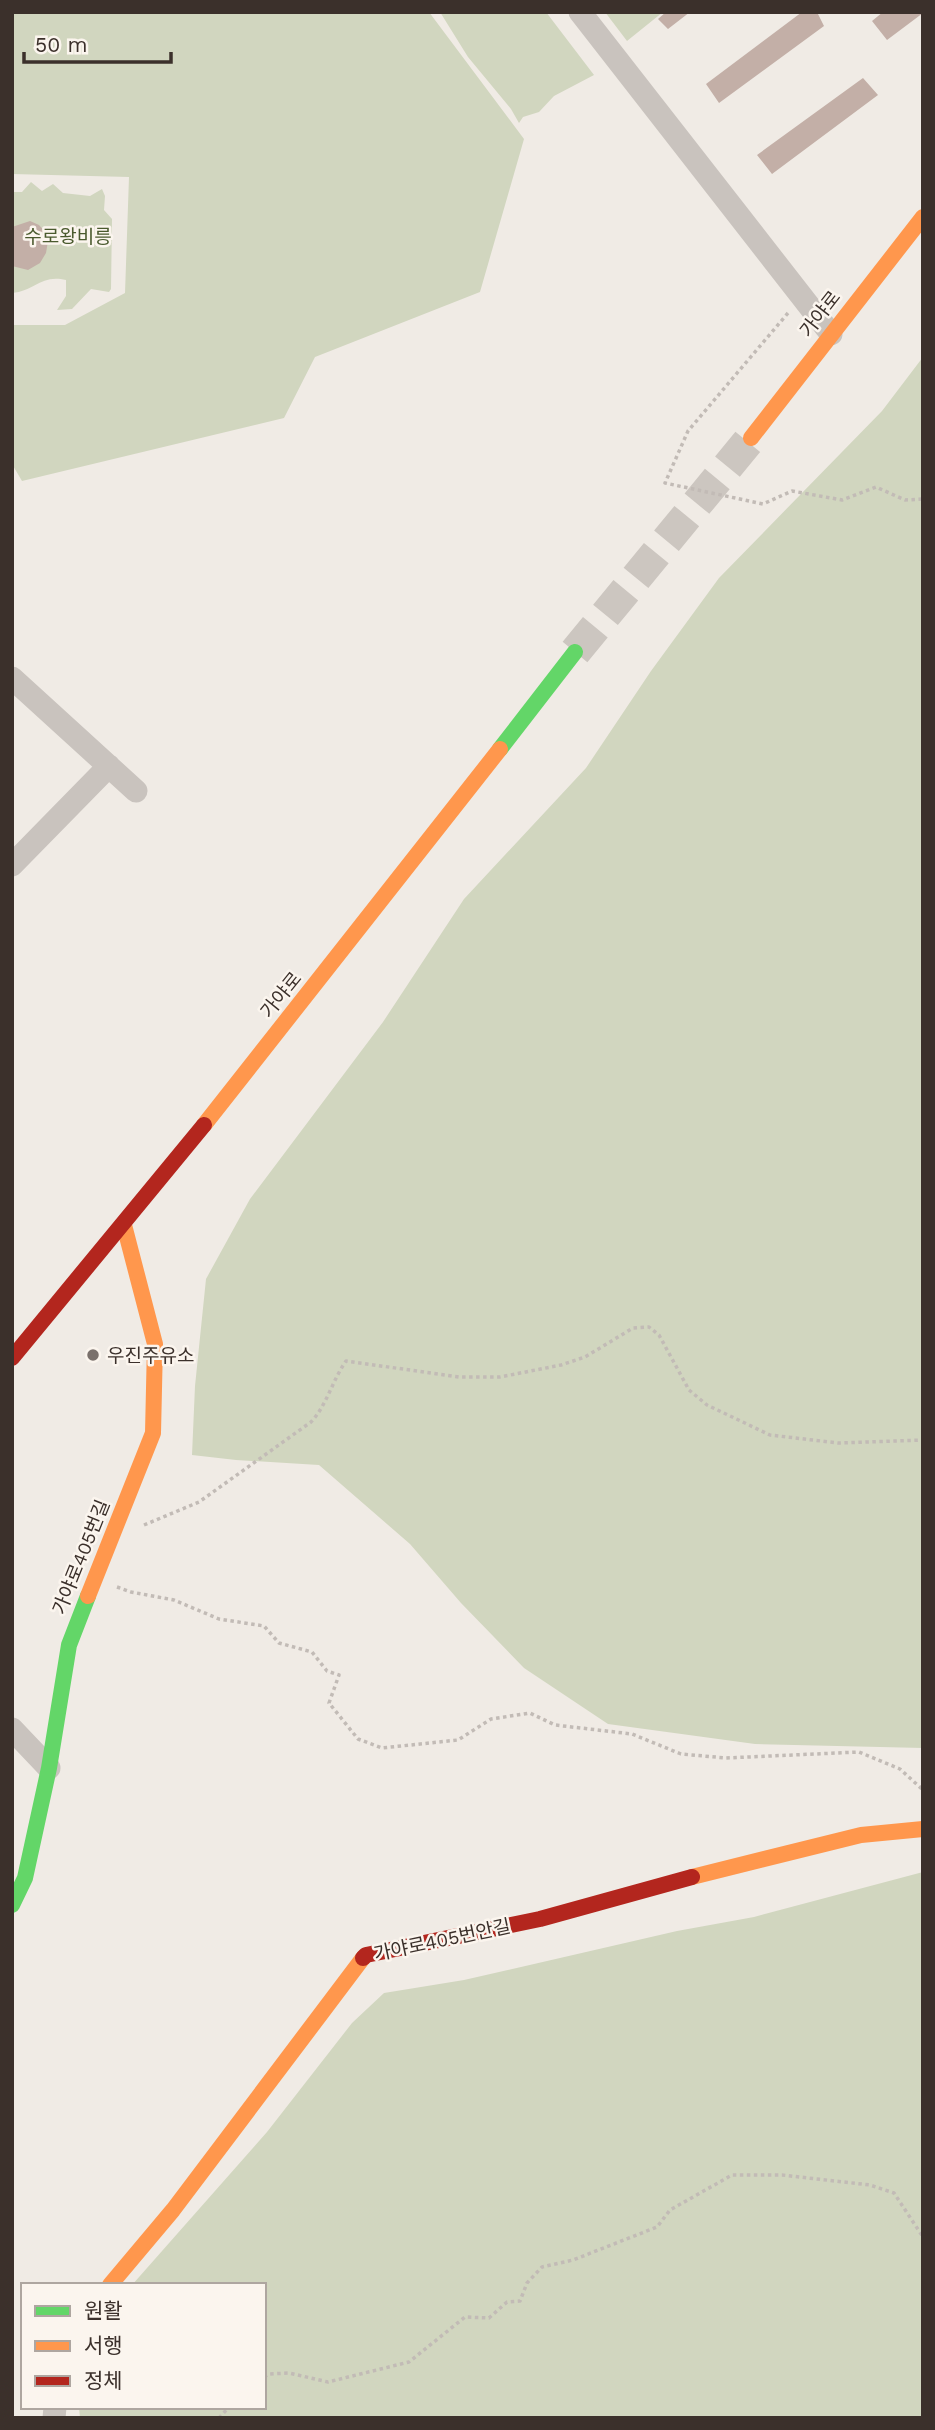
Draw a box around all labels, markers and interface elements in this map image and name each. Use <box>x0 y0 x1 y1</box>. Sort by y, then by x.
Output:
scale bar <box>24 21 172 65</box>
text: 50 m <box>35 32 87 57</box>
park label: 수로왕비릉 <box>24 225 112 248</box>
street label: 가야로 <box>795 286 845 342</box>
street label: 가야로 <box>256 967 306 1023</box>
place label: 우진주유소 <box>107 1344 194 1367</box>
marker: 우진주유소 <box>85 1347 101 1363</box>
street label: 가야로405번길 <box>48 1496 114 1618</box>
street label: 가야로405번안길 <box>371 1914 513 1966</box>
legend <box>21 2283 266 2409</box>
text: 원활 <box>84 2298 123 2323</box>
text: 서행 <box>84 2333 123 2358</box>
text: 정체 <box>84 2368 123 2393</box>

